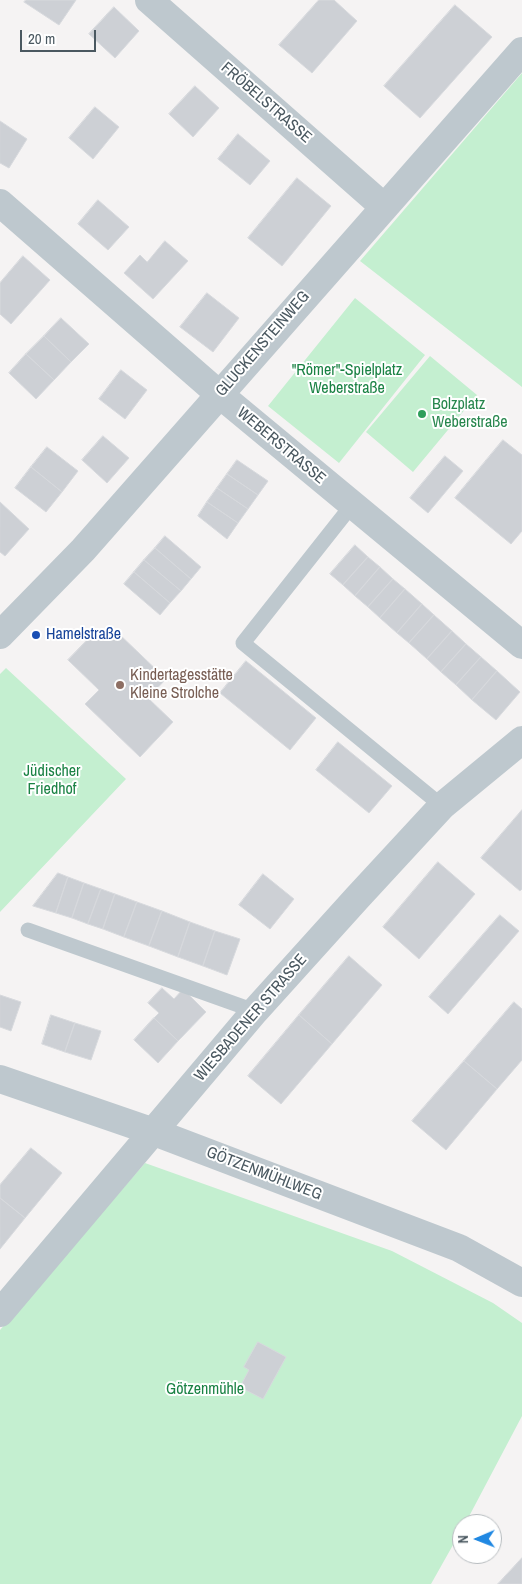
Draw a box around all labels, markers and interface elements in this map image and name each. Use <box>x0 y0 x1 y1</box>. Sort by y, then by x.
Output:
scale bar <box>22 20 99 52</box>
text: 20 m <box>28 28 55 49</box>
street label: FRÖBELSTRASSE <box>217 58 315 148</box>
street label: GLUCKENSTEINWEG <box>212 287 314 401</box>
park label: "Römer"-Spielplatz Weberstraße <box>292 361 402 399</box>
place label: Bolzplatz Weberstraße <box>432 395 508 433</box>
street label: WEBERSTRASSE <box>233 403 329 489</box>
marker: Bolzplatz Weberstraße <box>416 408 428 420</box>
place label: Hamelstraße <box>46 625 121 645</box>
marker: Hamelstraße <box>30 629 42 641</box>
place label: Kindertagesstätte Kleine Strolche <box>130 666 233 704</box>
marker: Kindertagesstätte Kleine Strolche <box>114 679 126 691</box>
park label: Jüdischer Friedhof <box>24 762 80 800</box>
street label: WIESBADENER STRASSE <box>191 951 311 1085</box>
street label: GÖTZENMÜHLWEG <box>204 1143 324 1205</box>
park label: Götzenmühle <box>166 1380 244 1400</box>
north arrow <box>452 1514 502 1564</box>
text: N <box>454 1535 472 1544</box>

